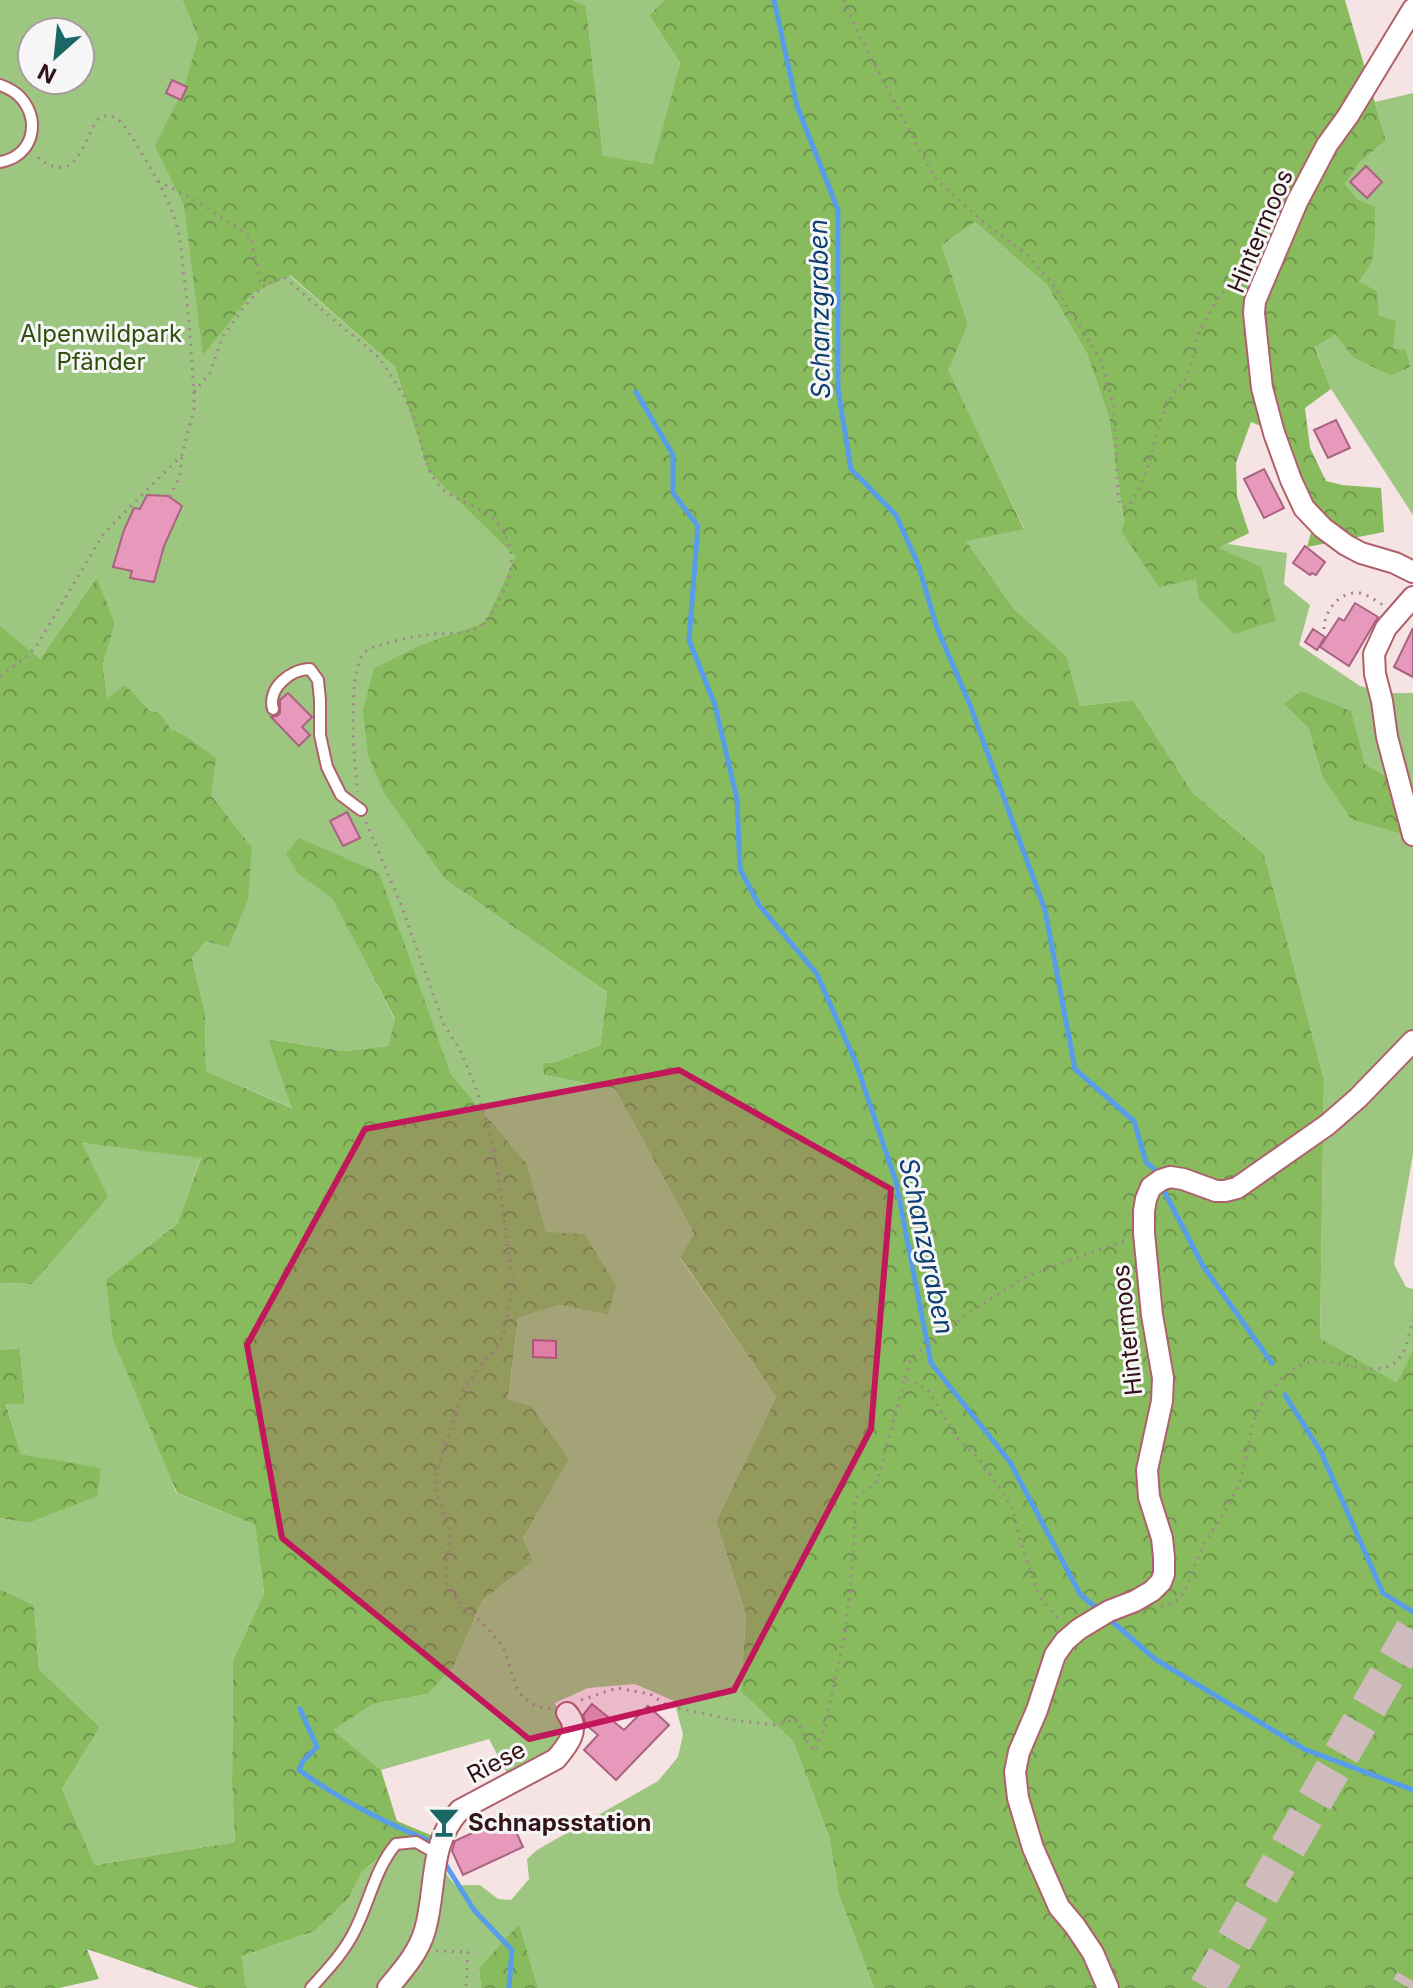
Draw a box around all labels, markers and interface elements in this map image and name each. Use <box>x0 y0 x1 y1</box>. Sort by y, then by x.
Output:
north arrow <box>16 16 96 96</box>
text: N <box>34 58 60 89</box>
street label: Hintermoos <box>1221 165 1299 297</box>
water label: Schanzgraben <box>802 219 836 399</box>
park label: Alpenwildpark Pfänder <box>20 319 182 376</box>
water label: Schanzgraben <box>893 1155 961 1337</box>
street label: Hintermoos <box>1106 1263 1148 1397</box>
street label: Riese <box>462 1735 530 1789</box>
bar icon: Schnapsstation <box>427 1805 461 1839</box>
place label: Schnapsstation <box>468 1808 651 1837</box>

